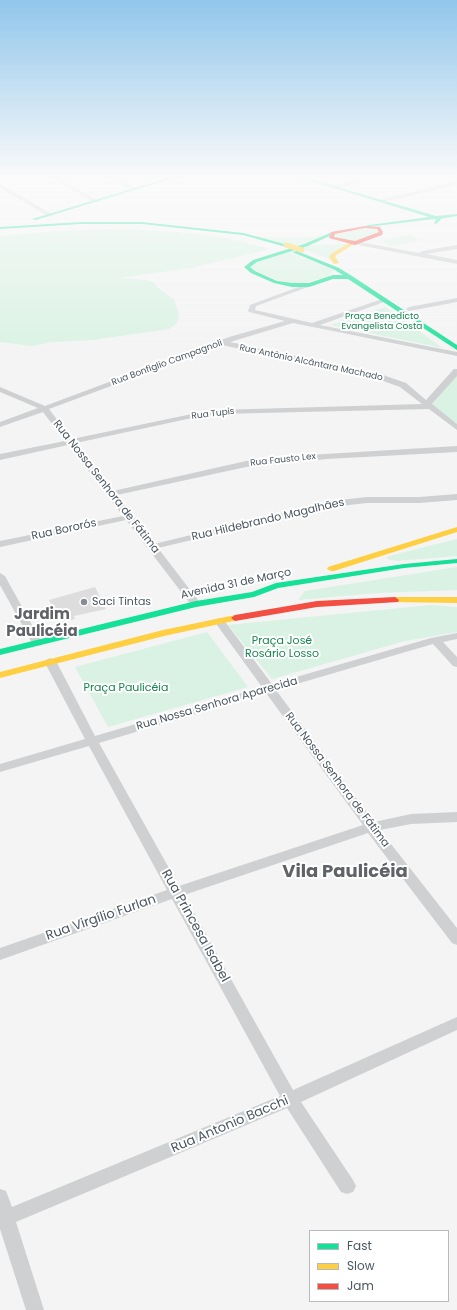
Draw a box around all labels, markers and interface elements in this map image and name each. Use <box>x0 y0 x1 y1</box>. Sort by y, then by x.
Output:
park label: Praça Benedicto Evangelista Costa <box>342 312 422 333</box>
street label: Rua Bonfiglio Campagnoli <box>110 338 224 388</box>
street label: Rua Antônio Alcântara Machado <box>238 342 384 384</box>
street label: Rua Tupis <box>191 406 235 422</box>
street label: Rua Nossa Senhora de Fátima <box>50 418 162 556</box>
street label: Rua Fausto Lex <box>250 451 316 469</box>
street label: Rua Hildebrando Magalhães <box>190 496 346 544</box>
street label: Rua Bororós <box>30 517 98 543</box>
street label: Avenida 31 de Março <box>179 566 293 602</box>
place label: Saci Tintas <box>92 595 151 609</box>
marker: Saci Tintas <box>79 597 89 607</box>
district label: Jardim Paulicéia <box>6 606 78 641</box>
park label: Praça José Rosário Losso <box>245 634 319 660</box>
street label: Rua Nossa Senhora Aparecida <box>135 675 299 733</box>
park label: Praça Paulicéia <box>84 681 168 695</box>
street label: Rua Nossa Senhora de Fátima <box>282 710 392 850</box>
district label: Vila Paulicéia <box>282 861 408 883</box>
street label: Rua Princesa Isabel <box>158 867 232 985</box>
street label: Rua Virgílio Furlan <box>44 892 158 944</box>
street label: Rua Antonio Bacchi <box>169 1093 291 1157</box>
legend <box>309 1230 449 1302</box>
text: Fast <box>347 1237 372 1254</box>
text: Slow <box>347 1257 375 1274</box>
text: Jam <box>347 1277 374 1294</box>

